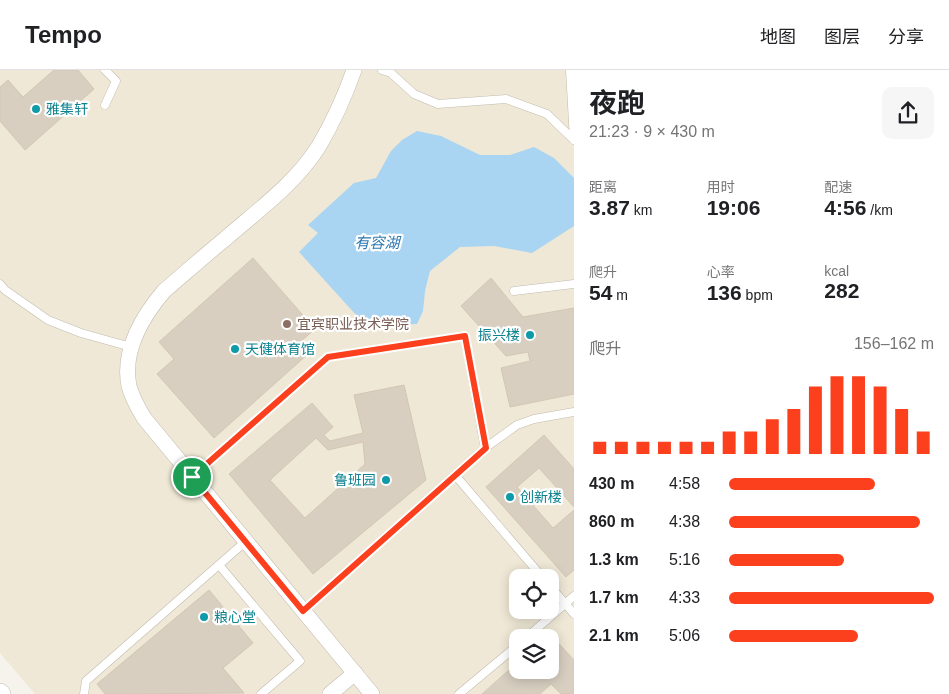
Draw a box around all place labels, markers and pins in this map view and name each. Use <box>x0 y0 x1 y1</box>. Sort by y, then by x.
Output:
place label: 雅集轩 <box>46 101 88 117</box>
marker: 雅集轩 <box>30 103 42 115</box>
place label: 宜宾职业技术学院 <box>297 316 409 332</box>
marker: 宜宾职业技术学院 <box>281 318 293 330</box>
place label: 振兴楼 <box>478 327 520 343</box>
marker: 振兴楼 <box>524 329 536 341</box>
place label: 天健体育馆 <box>245 341 315 357</box>
marker: 天健体育馆 <box>229 343 241 355</box>
pin <box>171 456 213 498</box>
place label: 鲁班园 <box>334 472 376 488</box>
marker: 鲁班园 <box>380 474 392 486</box>
place label: 创新楼 <box>520 489 562 505</box>
marker: 创新楼 <box>504 491 516 503</box>
place label: 粮心堂 <box>214 609 256 625</box>
marker: 粮心堂 <box>198 611 210 623</box>

